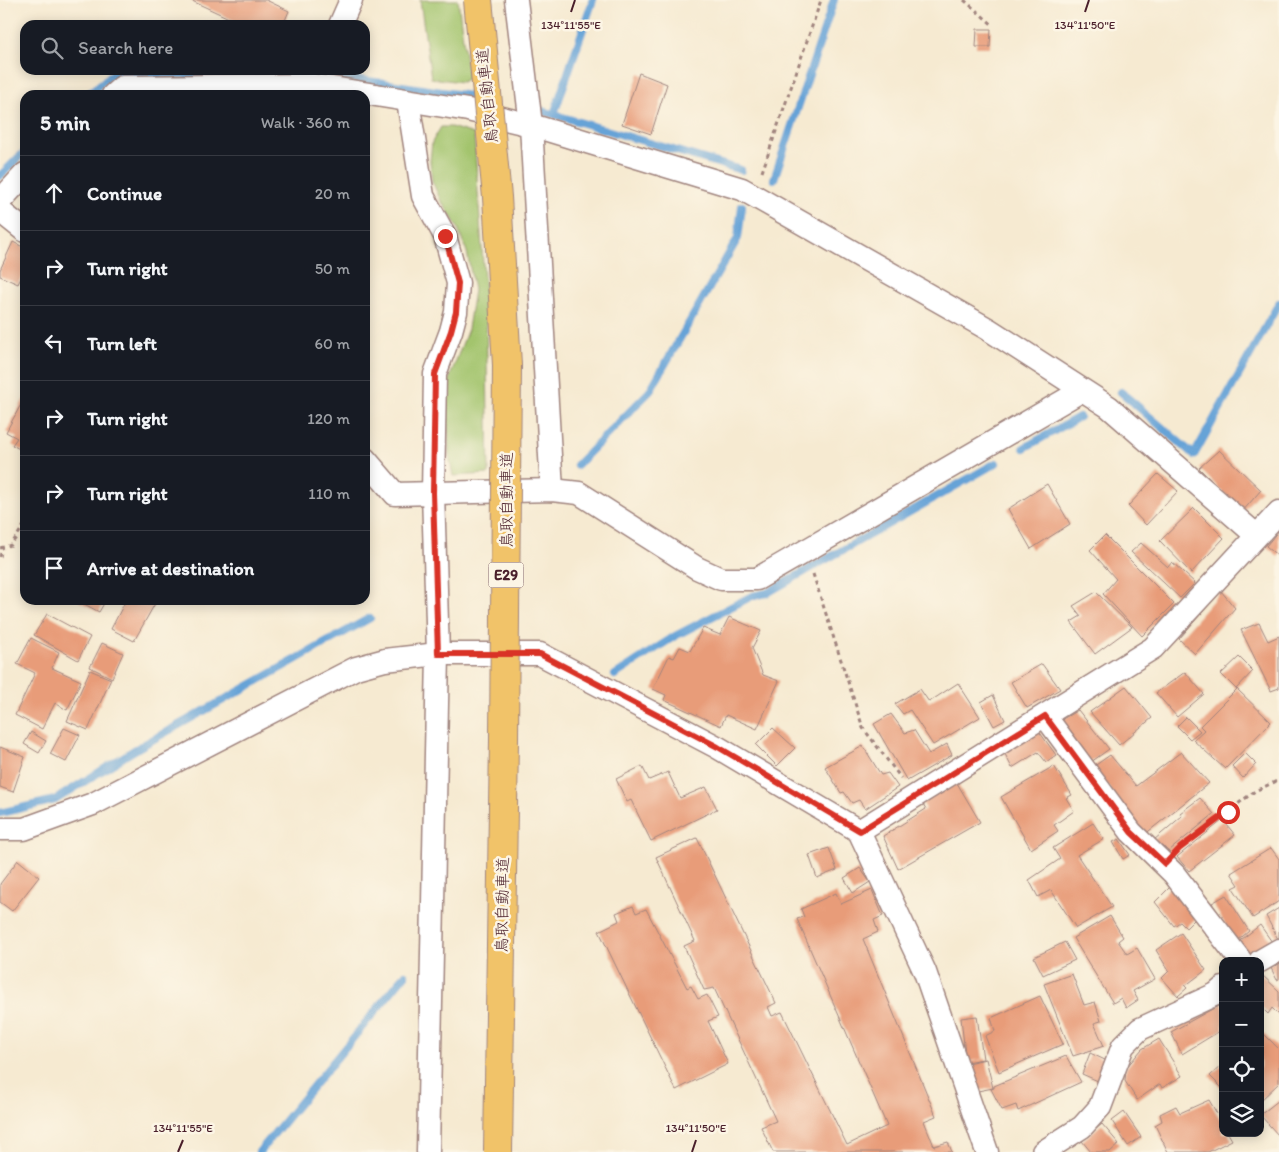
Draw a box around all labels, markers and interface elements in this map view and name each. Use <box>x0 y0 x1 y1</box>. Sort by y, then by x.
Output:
text: 134°11'55"E <box>541 18 601 32</box>
text: 134°11'50"E <box>1055 18 1116 32</box>
search box <box>20 20 370 75</box>
icon: search <box>38 34 66 62</box>
text: Search here <box>78 36 173 59</box>
street label: 鳥取自動車道 <box>473 47 501 145</box>
text: 5 min <box>40 110 90 135</box>
text: Walk · 360 m <box>261 113 350 132</box>
icon: ahead <box>40 179 68 207</box>
text: Continue <box>87 182 162 205</box>
text: 20 m <box>315 184 350 203</box>
route end <box>434 225 457 248</box>
icon: right <box>40 254 68 282</box>
text: Turn right <box>87 257 168 280</box>
text: 50 m <box>315 259 350 278</box>
icon: left <box>40 329 68 357</box>
text: Turn left <box>87 332 157 355</box>
text: 60 m <box>315 334 350 353</box>
icon: right <box>40 404 68 432</box>
text: Turn right <box>87 407 168 430</box>
text: 120 m <box>307 409 350 428</box>
street label: 鳥取自動車道 <box>497 452 516 548</box>
icon: right <box>40 479 68 507</box>
text: Turn right <box>87 482 168 505</box>
text: 110 m <box>308 484 350 503</box>
icon: arrive <box>40 554 68 582</box>
text: Arrive at destination <box>87 557 254 580</box>
road number: E29 <box>488 562 524 588</box>
route start <box>1217 801 1240 824</box>
street label: 鳥取自動車道 <box>492 857 512 953</box>
map controls <box>1219 957 1264 1137</box>
button: + <box>1219 957 1264 1002</box>
button: − <box>1219 1002 1264 1047</box>
button: locate <box>1219 1047 1264 1092</box>
button: layers <box>1219 1092 1264 1137</box>
text: 134°11'55"E <box>153 1121 213 1135</box>
text: 134°11'50"E <box>666 1121 727 1135</box>

